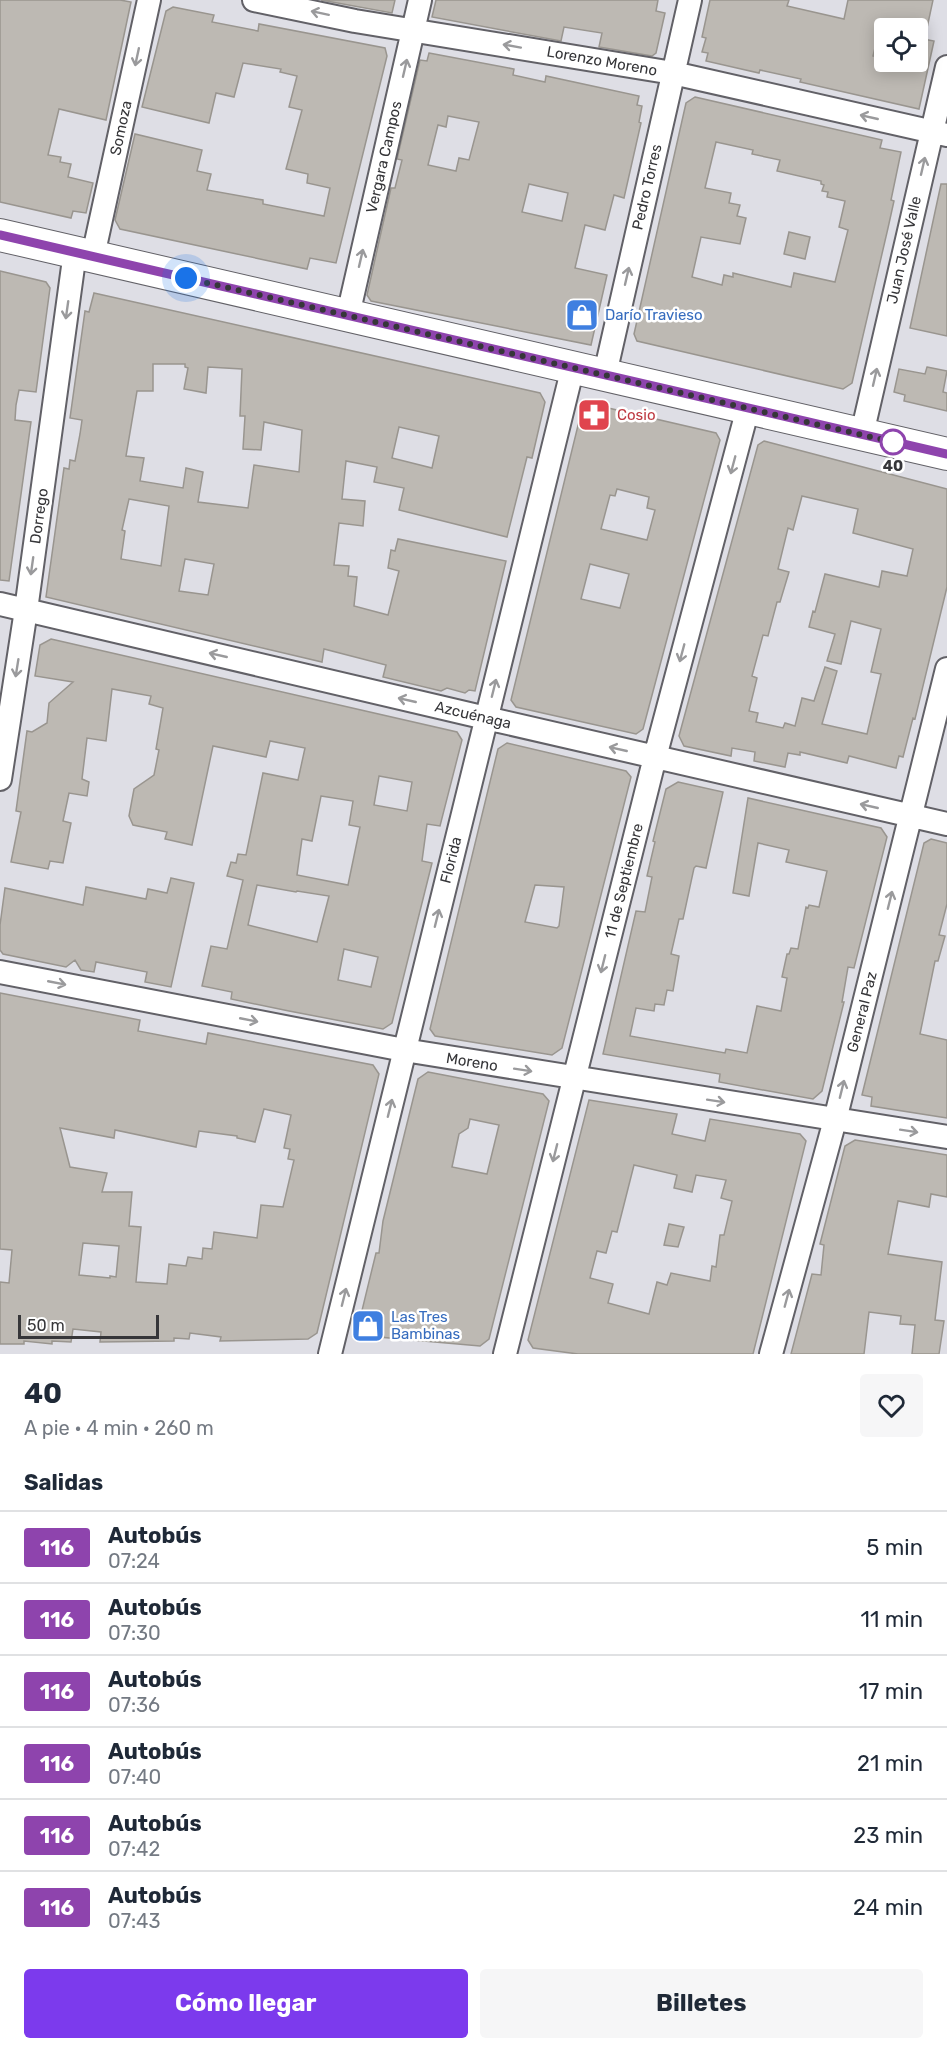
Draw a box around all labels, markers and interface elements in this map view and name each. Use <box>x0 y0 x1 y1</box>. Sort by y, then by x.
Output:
one-way arrow <box>311 7 330 19</box>
map controls <box>874 18 928 72</box>
button: locate <box>874 18 928 72</box>
one-way arrow <box>503 40 522 51</box>
street label: Lorenzo Moreno <box>545 42 659 80</box>
one-way arrow <box>130 47 142 66</box>
one-way arrow <box>399 58 411 77</box>
street label: Somoza <box>106 99 136 157</box>
street label: Vergara Campos <box>362 99 406 215</box>
one-way arrow <box>860 111 880 122</box>
street label: Pedro Torres <box>628 142 666 232</box>
one-way arrow <box>918 157 929 177</box>
street label: Juan José Valle <box>883 194 925 306</box>
one-way arrow <box>356 248 368 267</box>
your location <box>171 263 201 293</box>
one-way arrow <box>622 267 633 286</box>
shop icon: Darío Travieso <box>564 297 600 333</box>
one-way arrow <box>61 300 72 319</box>
place label: Darío Travieso <box>605 306 703 324</box>
one-way arrow <box>870 368 882 387</box>
pharmacy icon: Cosio <box>576 397 612 433</box>
place label: Cosio <box>617 406 656 424</box>
marker: 40 <box>880 429 906 455</box>
one-way arrow <box>726 455 738 474</box>
place label: 40 <box>883 457 903 475</box>
street label: Dorrego <box>26 487 52 545</box>
one-way arrow <box>26 555 37 575</box>
one-way arrow <box>676 644 688 663</box>
one-way arrow <box>208 649 227 661</box>
one-way arrow <box>11 658 22 678</box>
one-way arrow <box>488 679 500 698</box>
one-way arrow <box>398 693 417 705</box>
street label: Azcuénaga <box>433 697 513 733</box>
one-way arrow <box>609 742 628 754</box>
one-way arrow <box>860 800 880 811</box>
street label: 11 de Septiembre <box>601 821 647 941</box>
street label: Florida <box>437 835 465 885</box>
one-way arrow <box>885 891 897 910</box>
one-way arrow <box>431 909 443 928</box>
one-way arrow <box>596 955 608 974</box>
street label: General Paz <box>843 969 881 1054</box>
one-way arrow <box>47 978 67 989</box>
one-way arrow <box>239 1015 258 1026</box>
street label: Moreno <box>445 1049 499 1075</box>
one-way arrow <box>513 1065 533 1076</box>
one-way arrow <box>837 1080 849 1099</box>
one-way arrow <box>706 1096 725 1107</box>
one-way arrow <box>384 1098 396 1117</box>
one-way arrow <box>898 1126 918 1137</box>
one-way arrow <box>549 1144 561 1163</box>
one-way arrow <box>338 1288 350 1307</box>
one-way arrow <box>781 1288 793 1307</box>
shop icon: Las Tres Bambinas <box>350 1308 386 1344</box>
place label: Las Tres Bambinas <box>391 1308 461 1343</box>
scale bar <box>18 1312 159 1340</box>
text: 50 m <box>27 1316 65 1335</box>
button: heart <box>860 1374 923 1437</box>
text: 40 <box>24 1377 62 1410</box>
text: A pie · 4 min · 260 m <box>24 1416 214 1440</box>
text: Salidas <box>24 1469 103 1496</box>
text: Autobús <box>108 1522 202 1549</box>
text: 5 min <box>866 1534 923 1561</box>
text: 116 <box>40 1535 74 1560</box>
text: 07:24 <box>108 1549 160 1573</box>
text: Autobús <box>108 1594 202 1621</box>
text: 11 min <box>861 1606 923 1633</box>
text: 116 <box>40 1607 74 1632</box>
text: 07:30 <box>108 1621 161 1645</box>
text: Autobús <box>108 1666 202 1693</box>
text: 17 min <box>859 1678 923 1705</box>
text: 116 <box>40 1679 74 1704</box>
text: 07:36 <box>108 1693 160 1717</box>
text: Autobús <box>108 1738 202 1765</box>
text: 21 min <box>857 1750 923 1777</box>
text: 116 <box>40 1751 74 1776</box>
text: 07:40 <box>108 1765 161 1789</box>
text: Autobús <box>108 1810 202 1837</box>
text: 23 min <box>853 1822 923 1849</box>
text: 116 <box>40 1823 74 1848</box>
text: 07:42 <box>108 1837 160 1861</box>
text: Autobús <box>108 1882 202 1909</box>
text: 24 min <box>853 1894 923 1921</box>
text: 116 <box>40 1895 74 1920</box>
text: 07:43 <box>108 1909 161 1933</box>
button: Cómo llegar <box>24 1969 468 2038</box>
button: Billetes <box>480 1969 923 2038</box>

